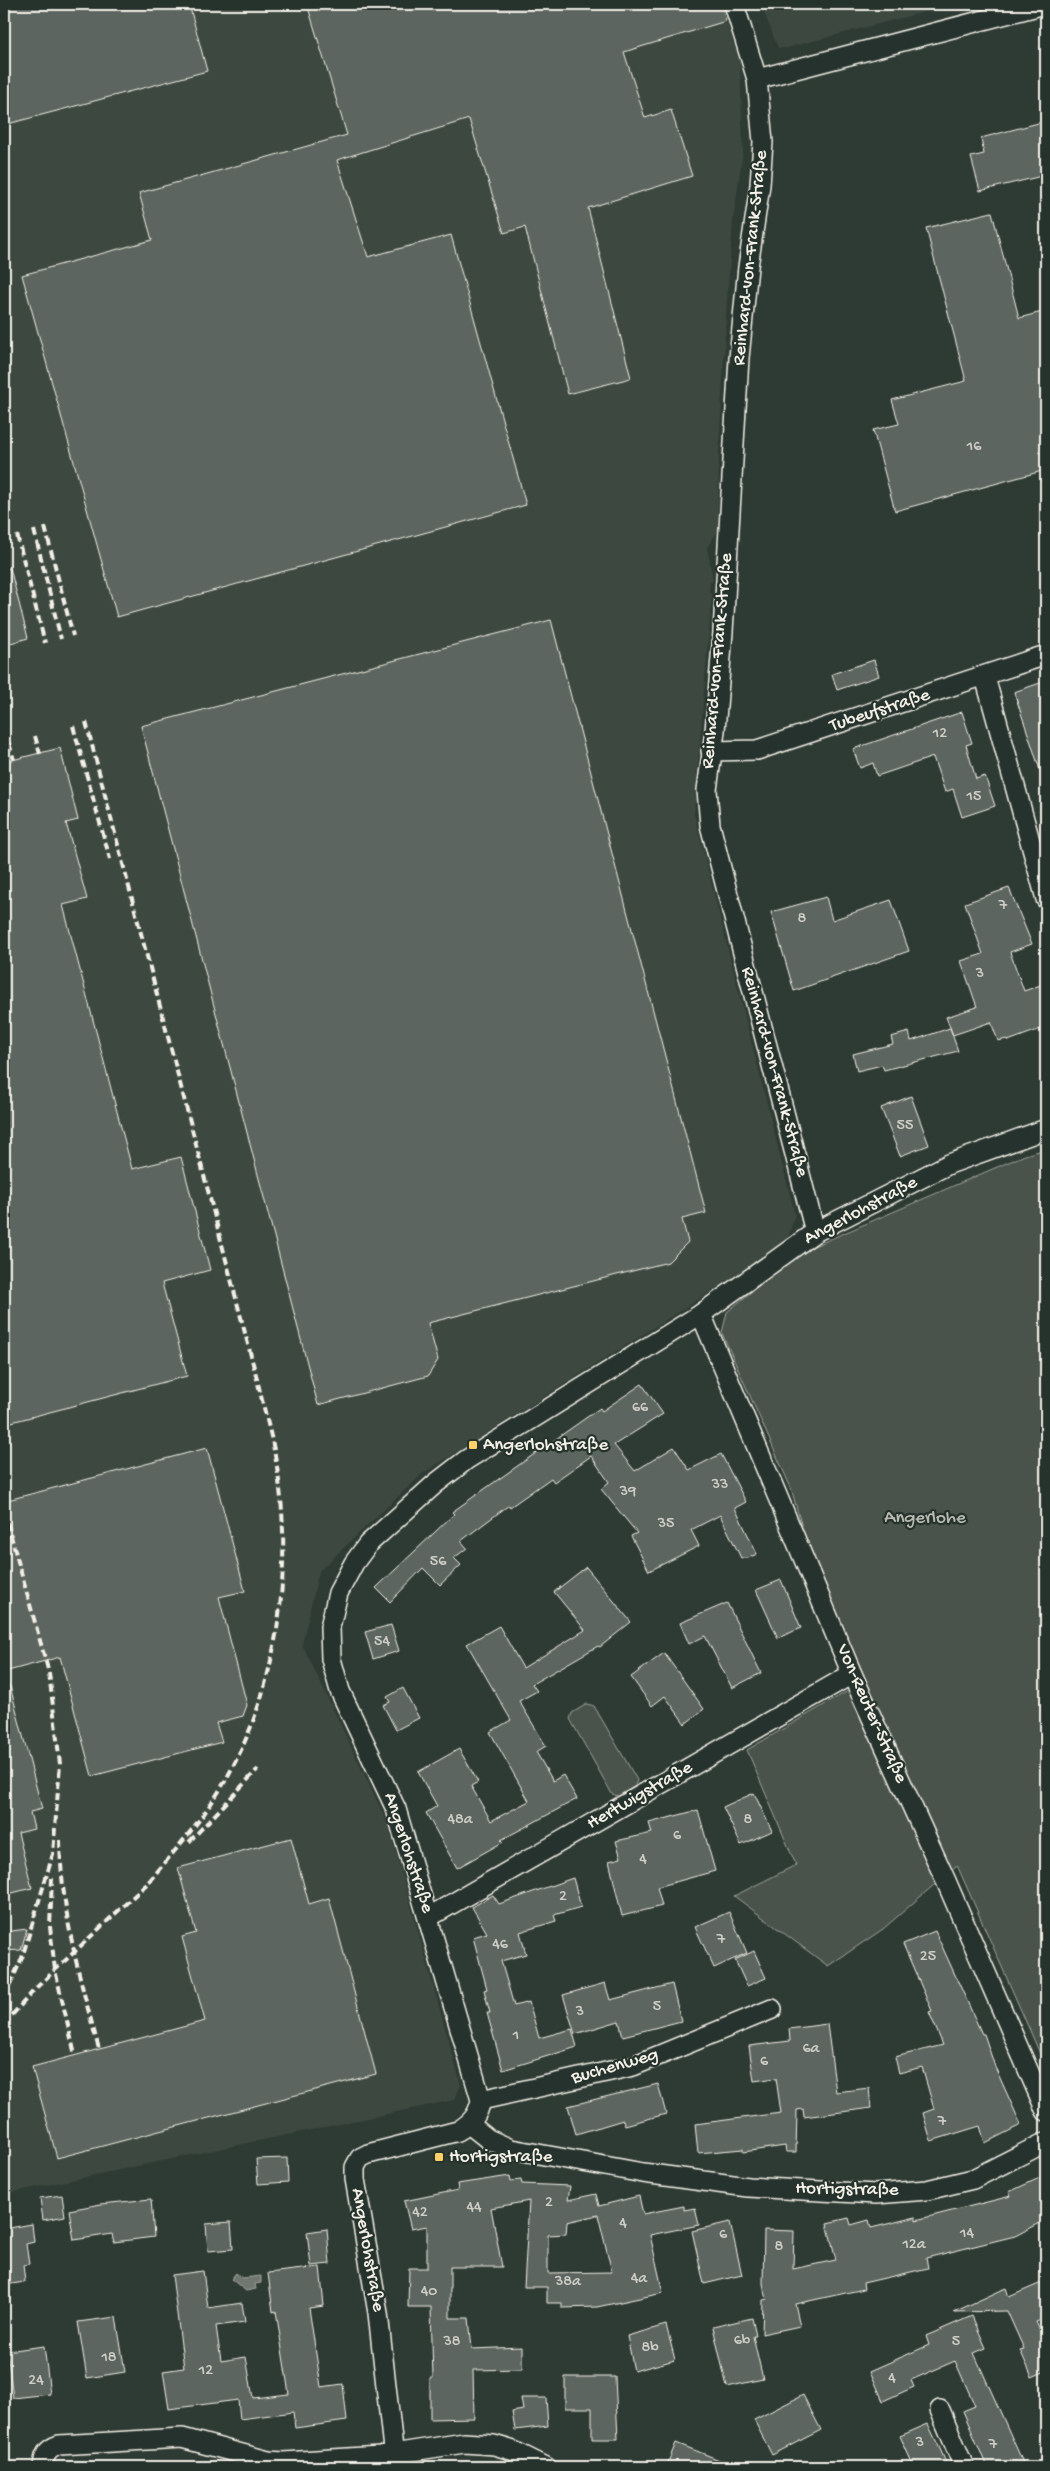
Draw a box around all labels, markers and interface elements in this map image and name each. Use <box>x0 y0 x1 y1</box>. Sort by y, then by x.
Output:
street label: Reinhard-von-Frank-Straße <box>728 149 774 367</box>
house number: 16 <box>966 438 982 457</box>
street label: Reinhard-von-Frank-Straße <box>697 552 739 770</box>
street label: Tubeufstraße <box>826 684 933 738</box>
house number: 12 <box>932 725 947 744</box>
house number: 15 <box>966 788 981 807</box>
house number: 7 <box>998 897 1008 916</box>
house number: 8 <box>798 910 807 929</box>
street label: Reinhard-von-Frank-Straße <box>735 965 813 1180</box>
house number: 3 <box>975 965 984 984</box>
house number: 55 <box>897 1117 913 1136</box>
street label: Angerlohstraße <box>800 1171 922 1251</box>
house number: 66 <box>632 1399 649 1418</box>
place label: Angerlohstraße <box>483 1434 608 1457</box>
marker: Angerlohstraße <box>467 1439 479 1451</box>
house number: 33 <box>711 1476 728 1495</box>
house number: 39 <box>619 1483 636 1502</box>
park label: Angerlohe <box>884 1507 966 1530</box>
house number: 35 <box>657 1515 674 1534</box>
house number: 56 <box>430 1553 447 1572</box>
house number: 54 <box>374 1633 390 1652</box>
street label: Von-Reuter-Straße <box>830 1640 912 1787</box>
street label: Hertwigstraße <box>583 1756 697 1836</box>
street label: Angerlohstraße <box>378 1790 438 1916</box>
house number: 48a <box>447 1811 474 1830</box>
house number: 8 <box>744 1811 753 1830</box>
house number: 6 <box>673 1827 682 1846</box>
house number: 4 <box>639 1851 647 1870</box>
house number: 2 <box>559 1888 567 1907</box>
house number: 7 <box>716 1931 726 1950</box>
house number: 46 <box>492 1936 509 1955</box>
house number: 25 <box>920 1948 936 1967</box>
house number: 5 <box>653 1998 661 2017</box>
house number: 3 <box>575 2003 584 2022</box>
house number: 1 <box>512 2027 519 2046</box>
house number: 6a <box>803 2040 821 2059</box>
street label: Buchenweg <box>568 2044 661 2091</box>
house number: 6 <box>760 2053 769 2072</box>
house number: 7 <box>937 2113 947 2132</box>
place label: Hortigstraße <box>449 2146 553 2169</box>
marker: Hortigstraße <box>433 2151 445 2163</box>
street label: Hortigstraße <box>795 2178 899 2202</box>
street label: Angerlohstraße <box>345 2186 389 2314</box>
house number: 2 <box>545 2194 553 2213</box>
house number: 44 <box>466 2199 482 2218</box>
house number: 42 <box>412 2204 428 2223</box>
house number: 4 <box>619 2215 627 2234</box>
house number: 14 <box>959 2225 974 2244</box>
house number: 6 <box>719 2226 728 2245</box>
house number: 12a <box>901 2236 927 2255</box>
house number: 8 <box>775 2238 784 2257</box>
house number: 4a <box>631 2270 648 2289</box>
house number: 38a <box>554 2273 582 2292</box>
house number: 40 <box>421 2283 437 2302</box>
house number: 6b <box>734 2332 751 2351</box>
house number: 38 <box>442 2333 461 2352</box>
house number: 5 <box>952 2333 960 2352</box>
house number: 8b <box>641 2339 659 2358</box>
house number: 18 <box>100 2349 117 2368</box>
house number: 12 <box>198 2362 213 2381</box>
house number: 4 <box>888 2370 896 2389</box>
house number: 24 <box>28 2372 44 2391</box>
house number: 3 <box>915 2434 924 2453</box>
house number: 7 <box>988 2436 998 2455</box>

